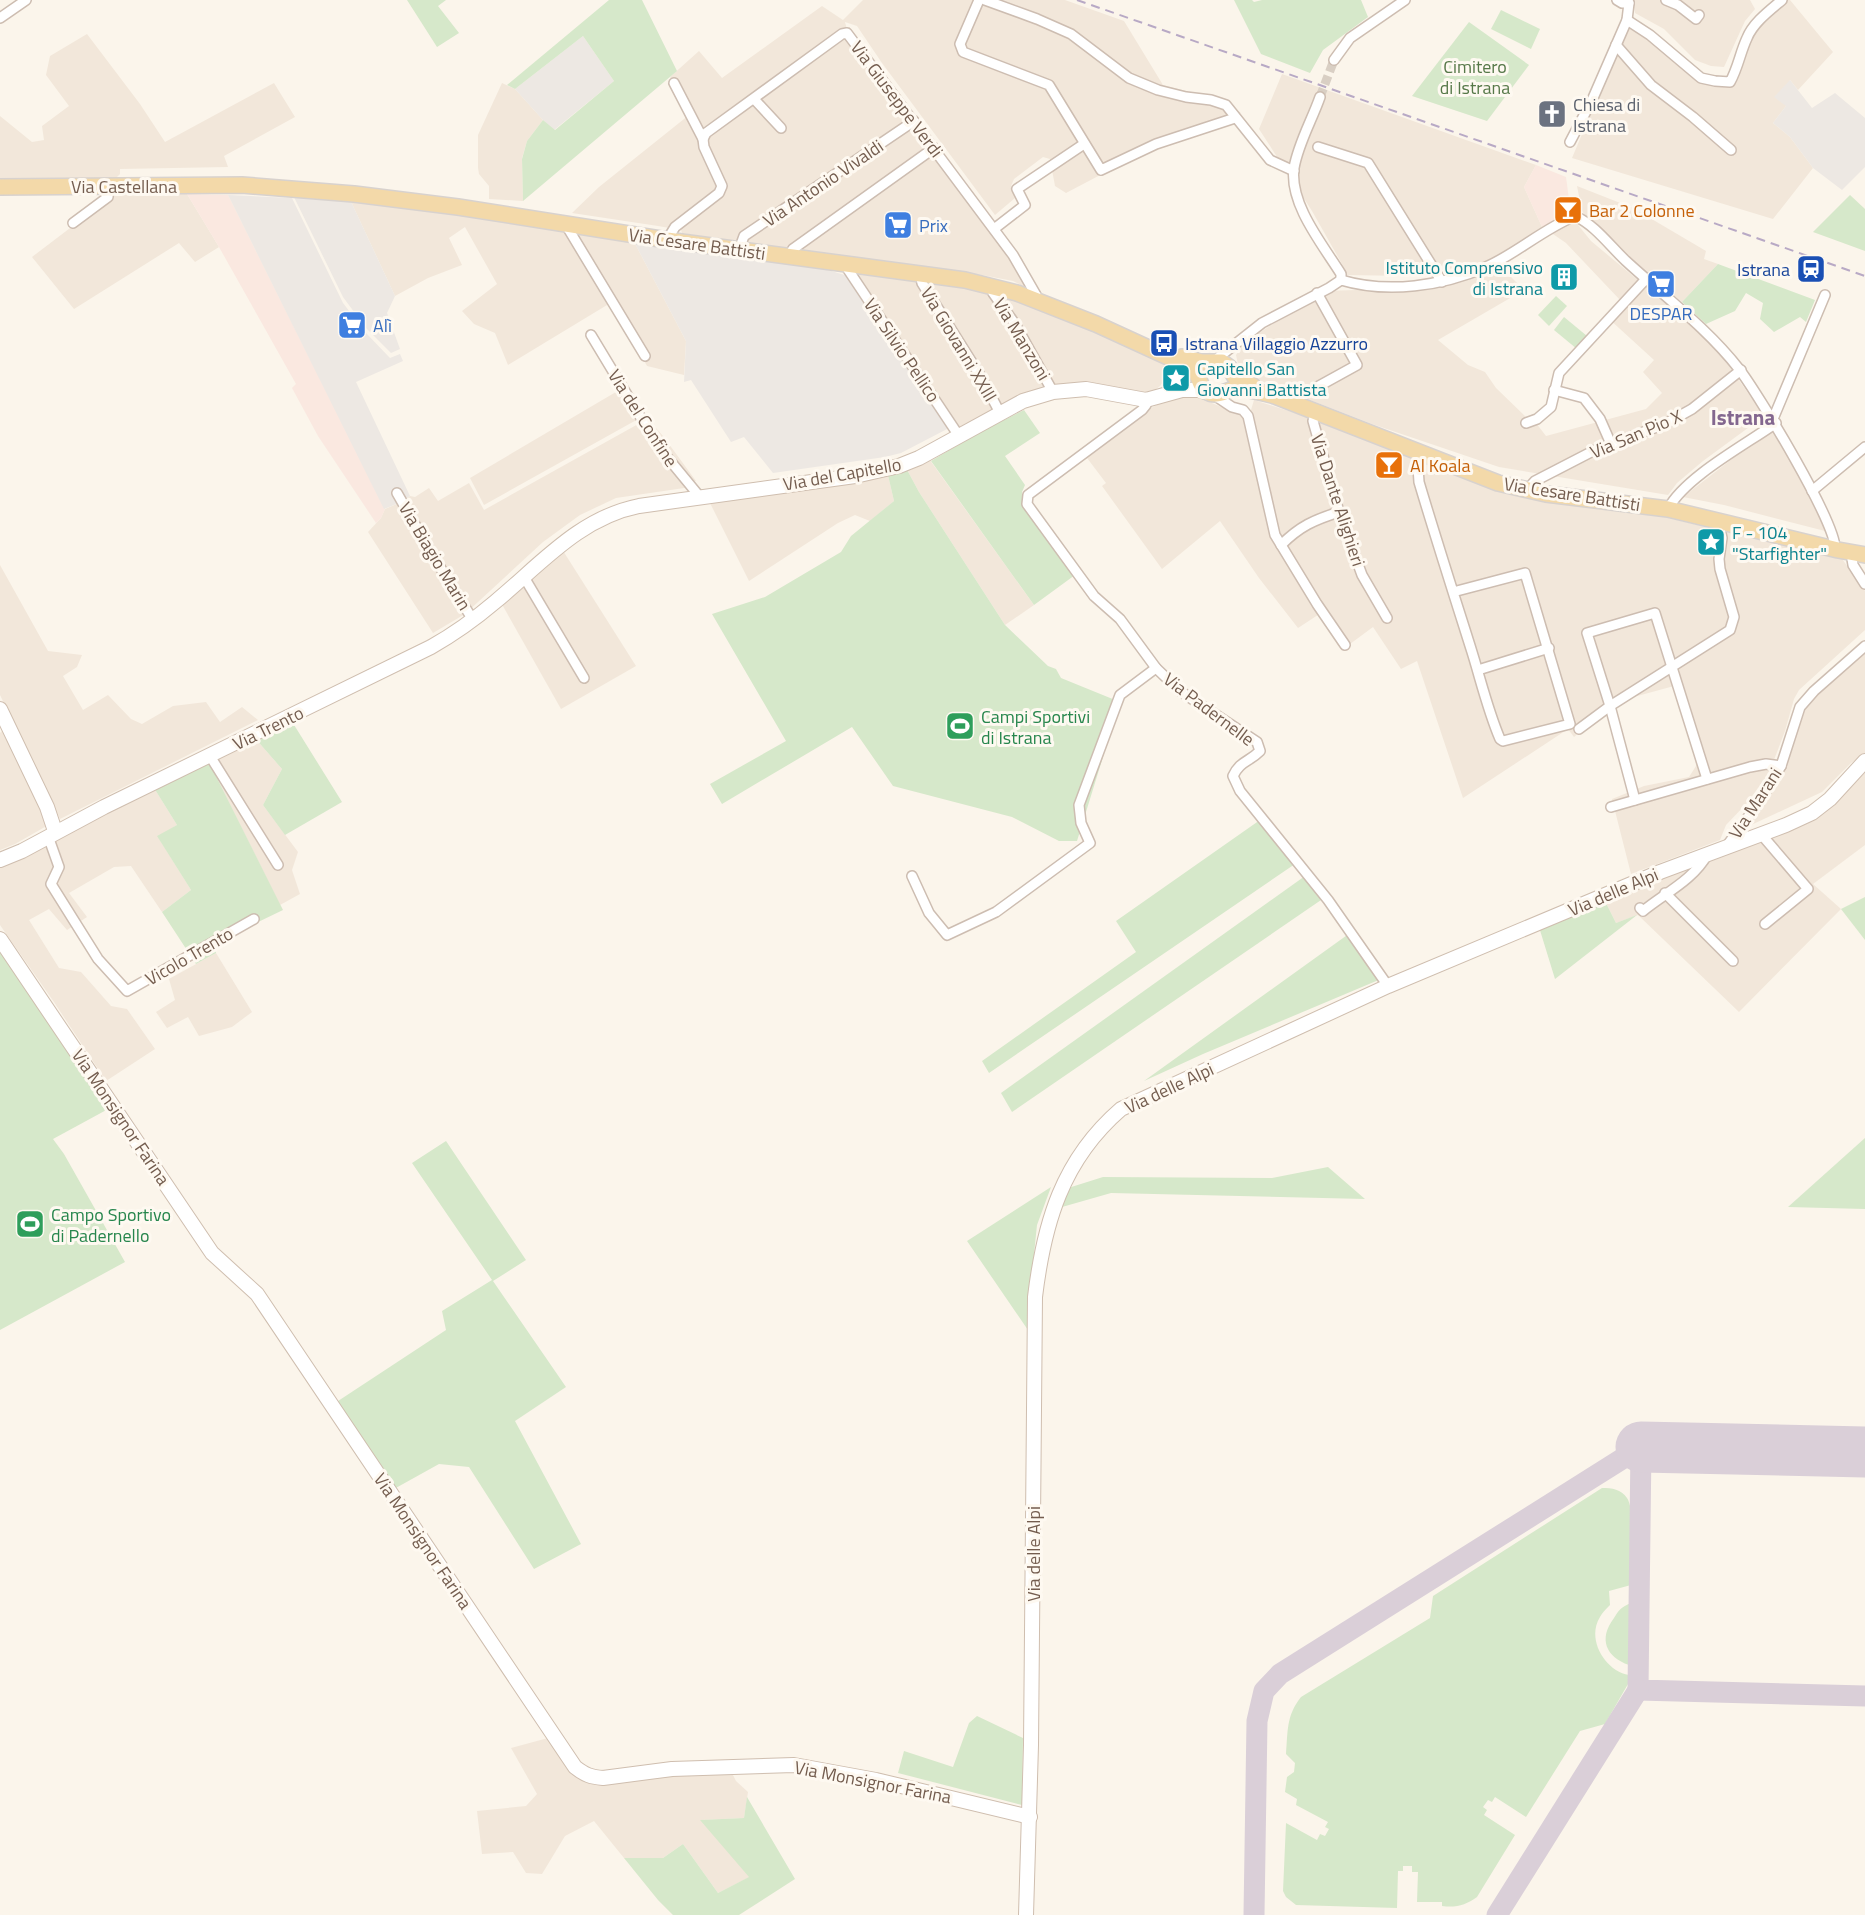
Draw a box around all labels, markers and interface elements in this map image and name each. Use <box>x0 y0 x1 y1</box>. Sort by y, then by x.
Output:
street label: Via Giuseppe Verdi <box>844 35 950 163</box>
park label: Cimitero di Istrana <box>1440 53 1510 101</box>
place label: Chiesa di Istrana <box>1573 91 1640 139</box>
church icon: Chiesa di Istrana <box>1536 98 1568 130</box>
street label: Via Antonio Vivaldi <box>757 133 889 233</box>
street label: Via Castellana <box>71 173 177 200</box>
bar icon: Bar 2 Colonne <box>1552 194 1584 226</box>
place label: Bar 2 Colonne <box>1589 197 1695 224</box>
supermarket icon: Prix <box>882 209 914 241</box>
place label: Prix <box>919 212 948 239</box>
street label: Via Cesare Battisti <box>627 221 767 267</box>
station icon: Istrana <box>1795 253 1827 285</box>
place label: Istituto Comprensivo di Istrana <box>1386 254 1543 302</box>
place label: Istrana <box>1737 256 1790 283</box>
building icon: Istituto Comprensivo di Istrana <box>1548 261 1580 293</box>
supermarket icon: DESPAR <box>1645 268 1677 300</box>
street label: Via Giovanni XXIII <box>914 281 1004 407</box>
street label: Via Silvio Pellico <box>857 292 947 408</box>
street label: Via Manzoni <box>987 292 1057 386</box>
place label: DESPAR <box>1629 300 1693 327</box>
supermarket icon: Alì <box>336 309 368 341</box>
place label: Alì <box>373 312 392 339</box>
bus stop icon: Istrana Villaggio Azzurro <box>1148 327 1180 359</box>
place label: Istrana Villaggio Azzurro <box>1185 330 1368 357</box>
place label: Capitello San Giovanni Battista <box>1197 355 1327 403</box>
place icon: Capitello San Giovanni Battista <box>1160 362 1192 394</box>
street label: Via del Confine <box>601 364 685 472</box>
district label: Istrana <box>1711 401 1775 433</box>
street label: Via San Pio X <box>1586 402 1686 466</box>
street label: Via Dante Alighieri <box>1304 430 1372 570</box>
bar icon: Al Koala <box>1373 449 1405 481</box>
street label: Via del Capitello <box>781 450 903 498</box>
place label: Al Koala <box>1410 452 1471 479</box>
street label: Via Cesare Battisti <box>1502 470 1642 518</box>
street label: Via Biagio Marin <box>392 497 478 615</box>
place label: F - 104 "Starfighter" <box>1732 519 1827 567</box>
place icon: F - 104 "Starfighter" <box>1695 526 1727 558</box>
street label: Via Padernelle <box>1158 666 1260 752</box>
street label: Via Trento <box>228 699 308 757</box>
place label: Campi Sportivi di Istrana <box>981 703 1090 751</box>
sports icon: Campi Sportivi di Istrana <box>944 710 976 742</box>
street label: Via Marani <box>1722 762 1788 844</box>
street label: Via delle Alpi <box>1564 861 1662 923</box>
street label: Vicolo Trento <box>140 920 238 992</box>
street label: Via Monsignor Farina <box>65 1043 177 1191</box>
street label: Via delle Alpi <box>1120 1056 1218 1120</box>
place label: Campo Sportivo di Padernello <box>51 1201 171 1249</box>
sports icon: Campo Sportivo di Padernello <box>14 1208 46 1240</box>
street label: Via Monsignor Farina <box>367 1467 479 1615</box>
street label: Via delle Alpi <box>1020 1506 1047 1602</box>
street label: Via Monsignor Farina <box>792 1754 954 1810</box>

